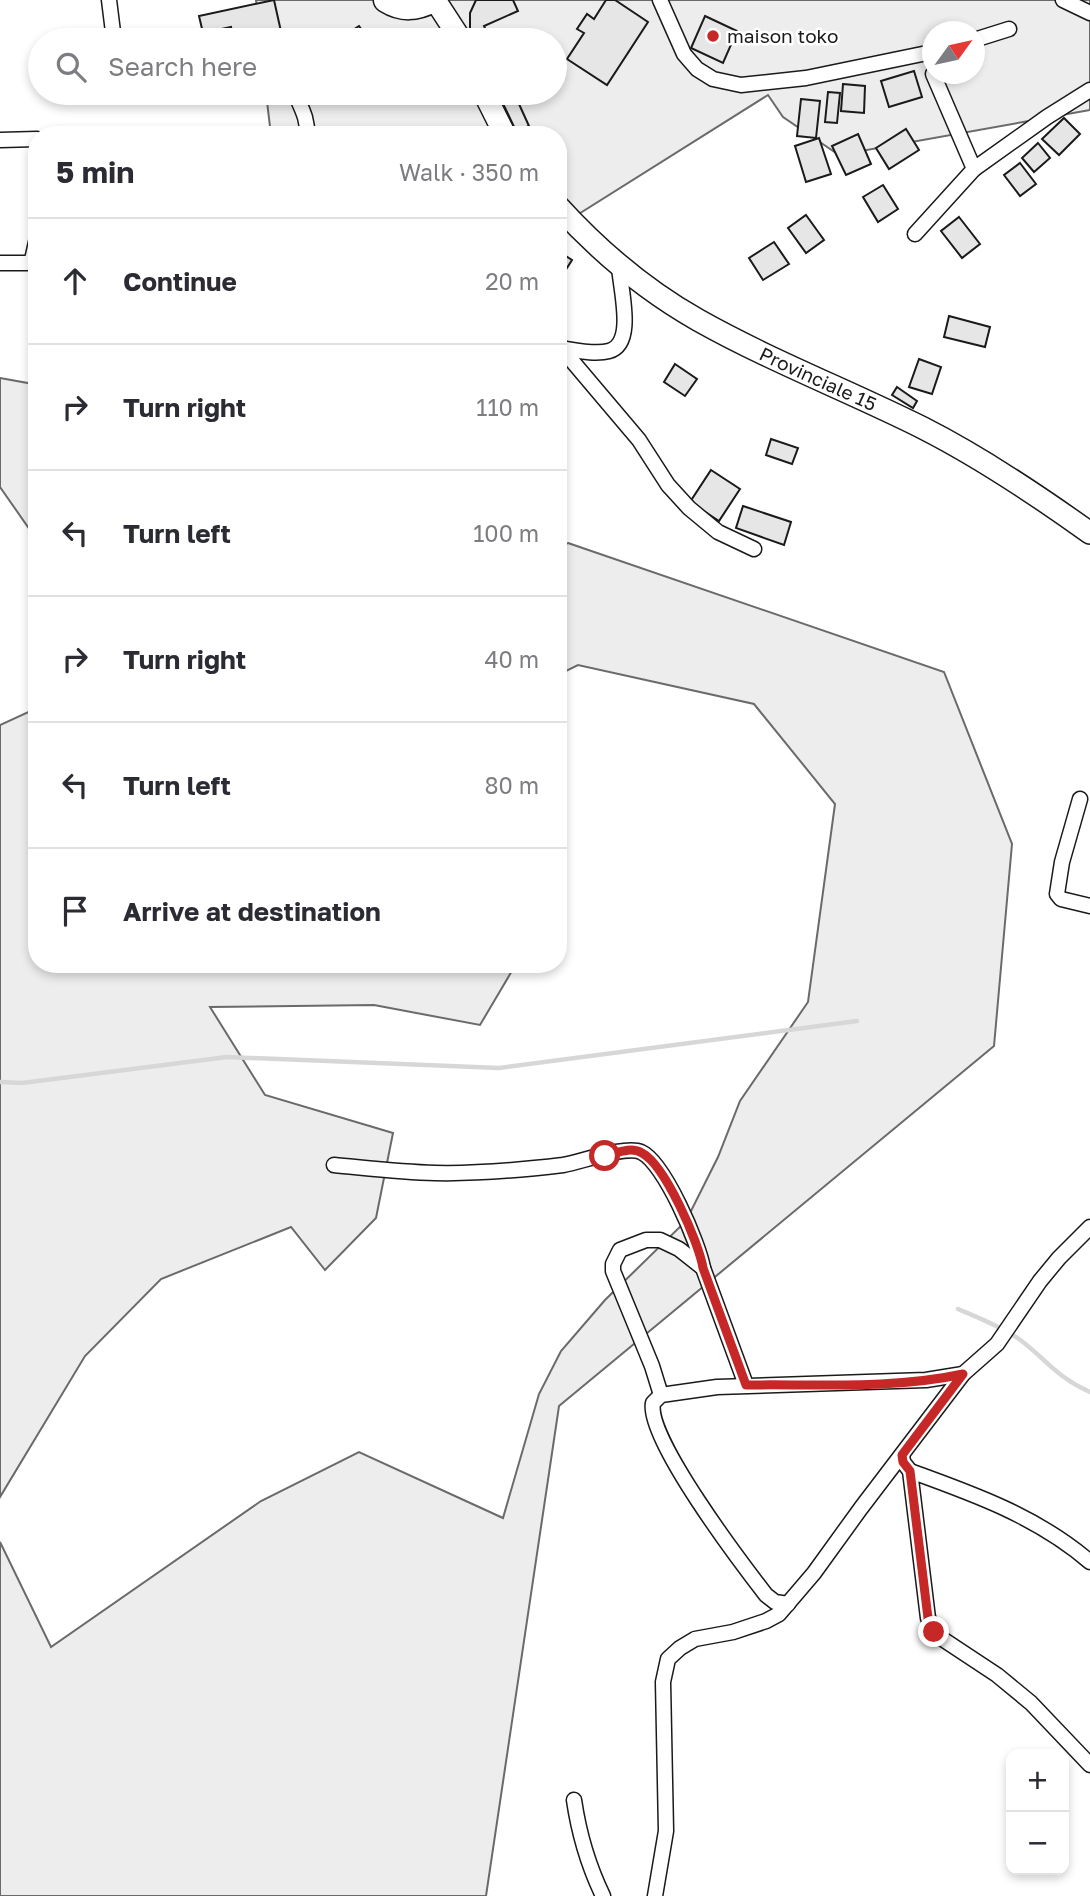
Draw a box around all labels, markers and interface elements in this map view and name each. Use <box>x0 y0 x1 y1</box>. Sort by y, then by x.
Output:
north arrow <box>922 21 985 84</box>
place label: maison toko <box>727 24 838 47</box>
search box <box>28 28 567 105</box>
marker: maison toko <box>705 28 721 44</box>
icon: search <box>52 48 90 86</box>
text: Search here <box>108 51 257 82</box>
text: 5 min <box>56 154 134 190</box>
text: Walk · 350 m <box>399 158 539 186</box>
icon: ahead <box>56 262 94 300</box>
text: Continue <box>123 266 237 297</box>
text: 20 m <box>485 267 539 295</box>
street label: Provinciale 15 <box>756 342 880 415</box>
icon: right <box>56 388 94 426</box>
text: Turn right <box>123 392 246 423</box>
text: 110 m <box>476 393 539 421</box>
icon: left <box>56 514 94 552</box>
text: Turn left <box>123 518 231 549</box>
text: 100 m <box>473 519 539 547</box>
icon: right <box>56 640 94 678</box>
text: Turn right <box>123 644 246 675</box>
text: 40 m <box>485 645 539 673</box>
icon: left <box>56 766 94 804</box>
text: Turn left <box>123 770 231 801</box>
text: 80 m <box>485 771 539 799</box>
icon: arrive <box>56 892 94 930</box>
text: Arrive at destination <box>123 896 381 927</box>
route start <box>589 1140 620 1171</box>
route end <box>918 1616 949 1647</box>
map controls <box>1006 1749 1069 1875</box>
button: + <box>1006 1749 1069 1812</box>
button: − <box>1006 1812 1069 1875</box>

